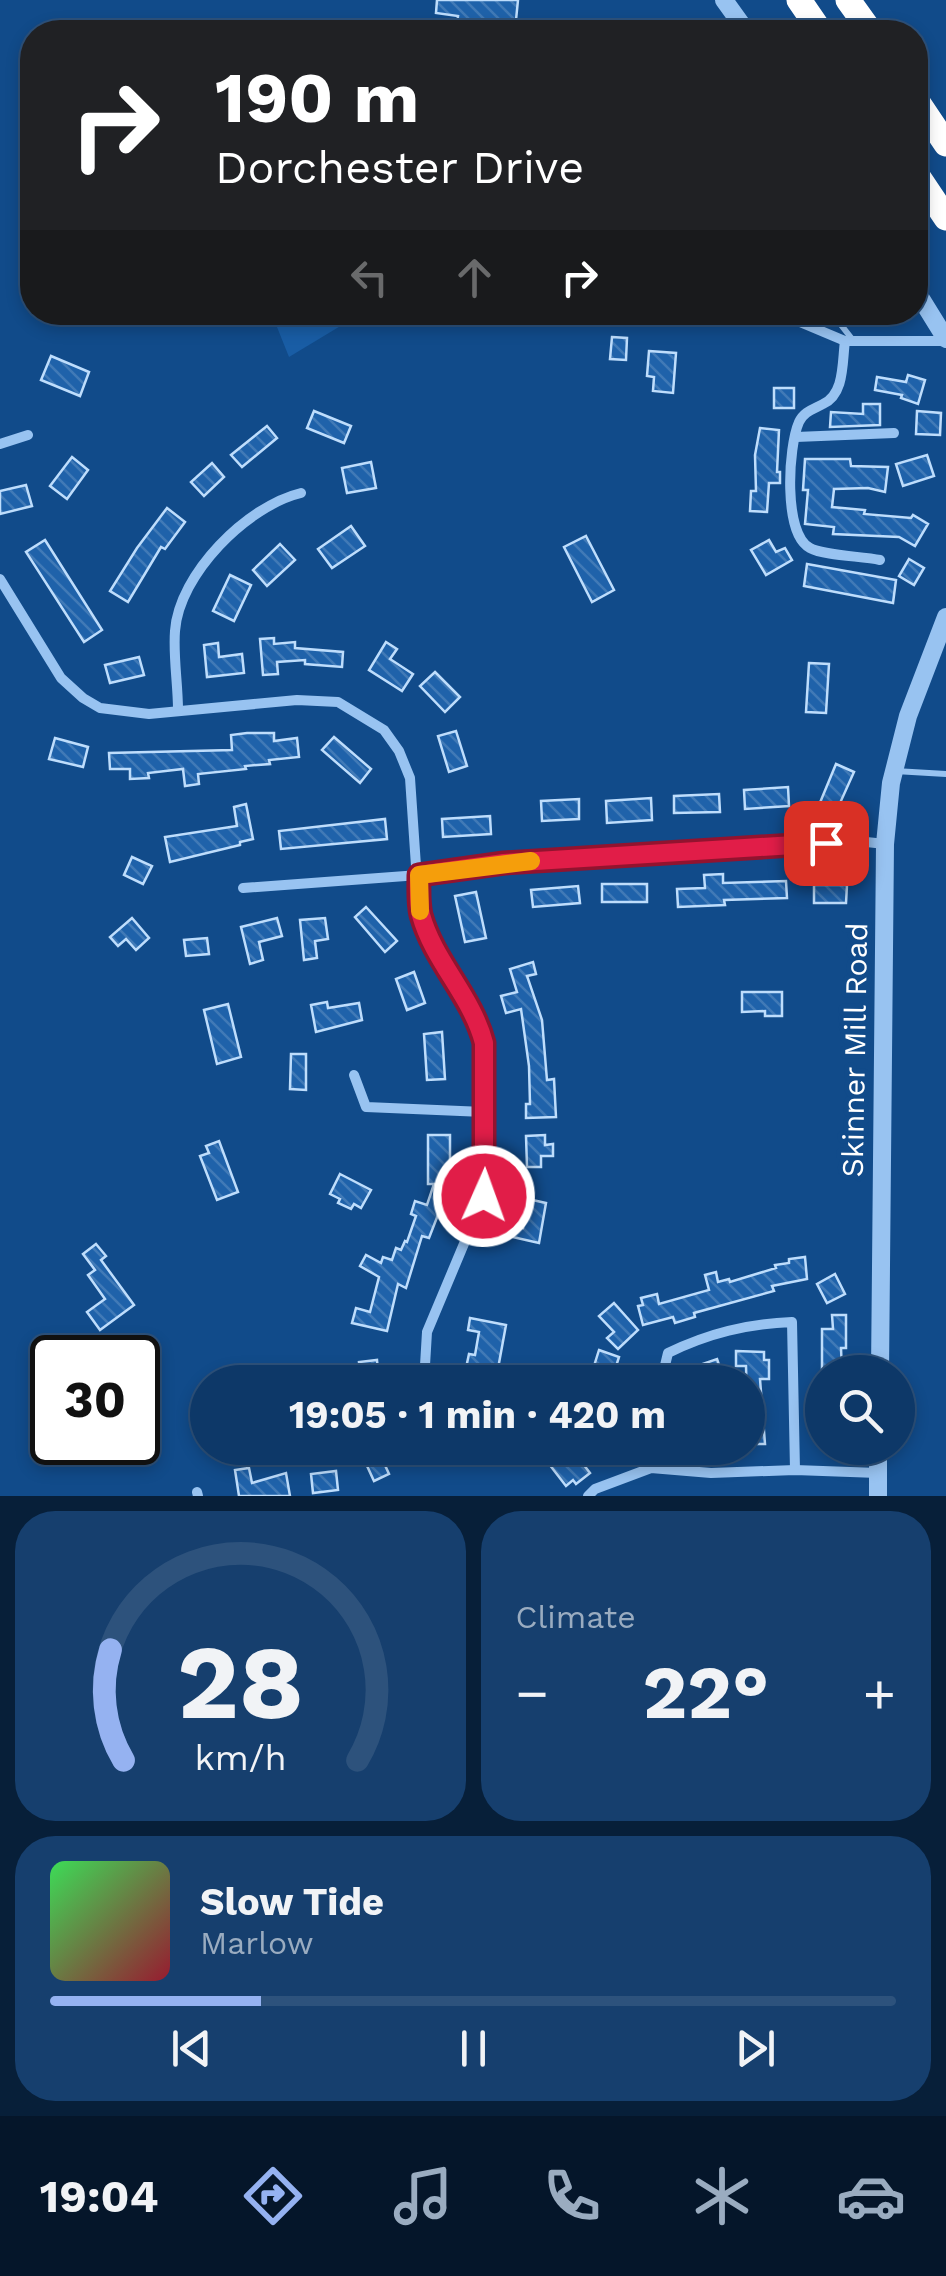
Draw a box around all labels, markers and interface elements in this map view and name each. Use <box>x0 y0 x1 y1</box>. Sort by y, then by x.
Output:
text: 190 m <box>215 57 419 139</box>
icon: right <box>50 60 180 190</box>
text: Dorchester Drive <box>215 141 584 194</box>
icon: left <box>342 250 397 305</box>
icon: ahead <box>447 250 502 305</box>
icon: right <box>552 250 607 305</box>
pin <box>784 801 869 886</box>
icon: arrive <box>799 816 854 871</box>
street label: Skinner Mill Road <box>835 922 874 1178</box>
position arrow <box>432 1144 536 1248</box>
speed limit sign: 30 <box>30 1335 160 1465</box>
map controls <box>805 1355 915 1465</box>
button: search <box>805 1355 915 1465</box>
text: 19:05 · 1 min · 420 m <box>289 1393 666 1437</box>
text: Climate <box>516 1598 636 1636</box>
text: 28 <box>177 1621 304 1743</box>
text: 22° <box>642 1648 769 1736</box>
text: − <box>516 1661 549 1725</box>
text: + <box>863 1661 896 1725</box>
text: km/h <box>194 1737 286 1779</box>
text: Slow Tide <box>200 1880 384 1924</box>
text: Marlow <box>200 1924 314 1962</box>
icon: previous <box>164 2021 219 2076</box>
icon: pause <box>446 2021 501 2076</box>
icon: next <box>728 2021 783 2076</box>
icon: directions <box>238 2161 308 2231</box>
icon: music <box>388 2161 458 2231</box>
icon: phone <box>537 2161 607 2231</box>
icon: climate <box>687 2161 757 2231</box>
icon: car <box>836 2161 906 2231</box>
text: 19:04 <box>40 2170 159 2223</box>

